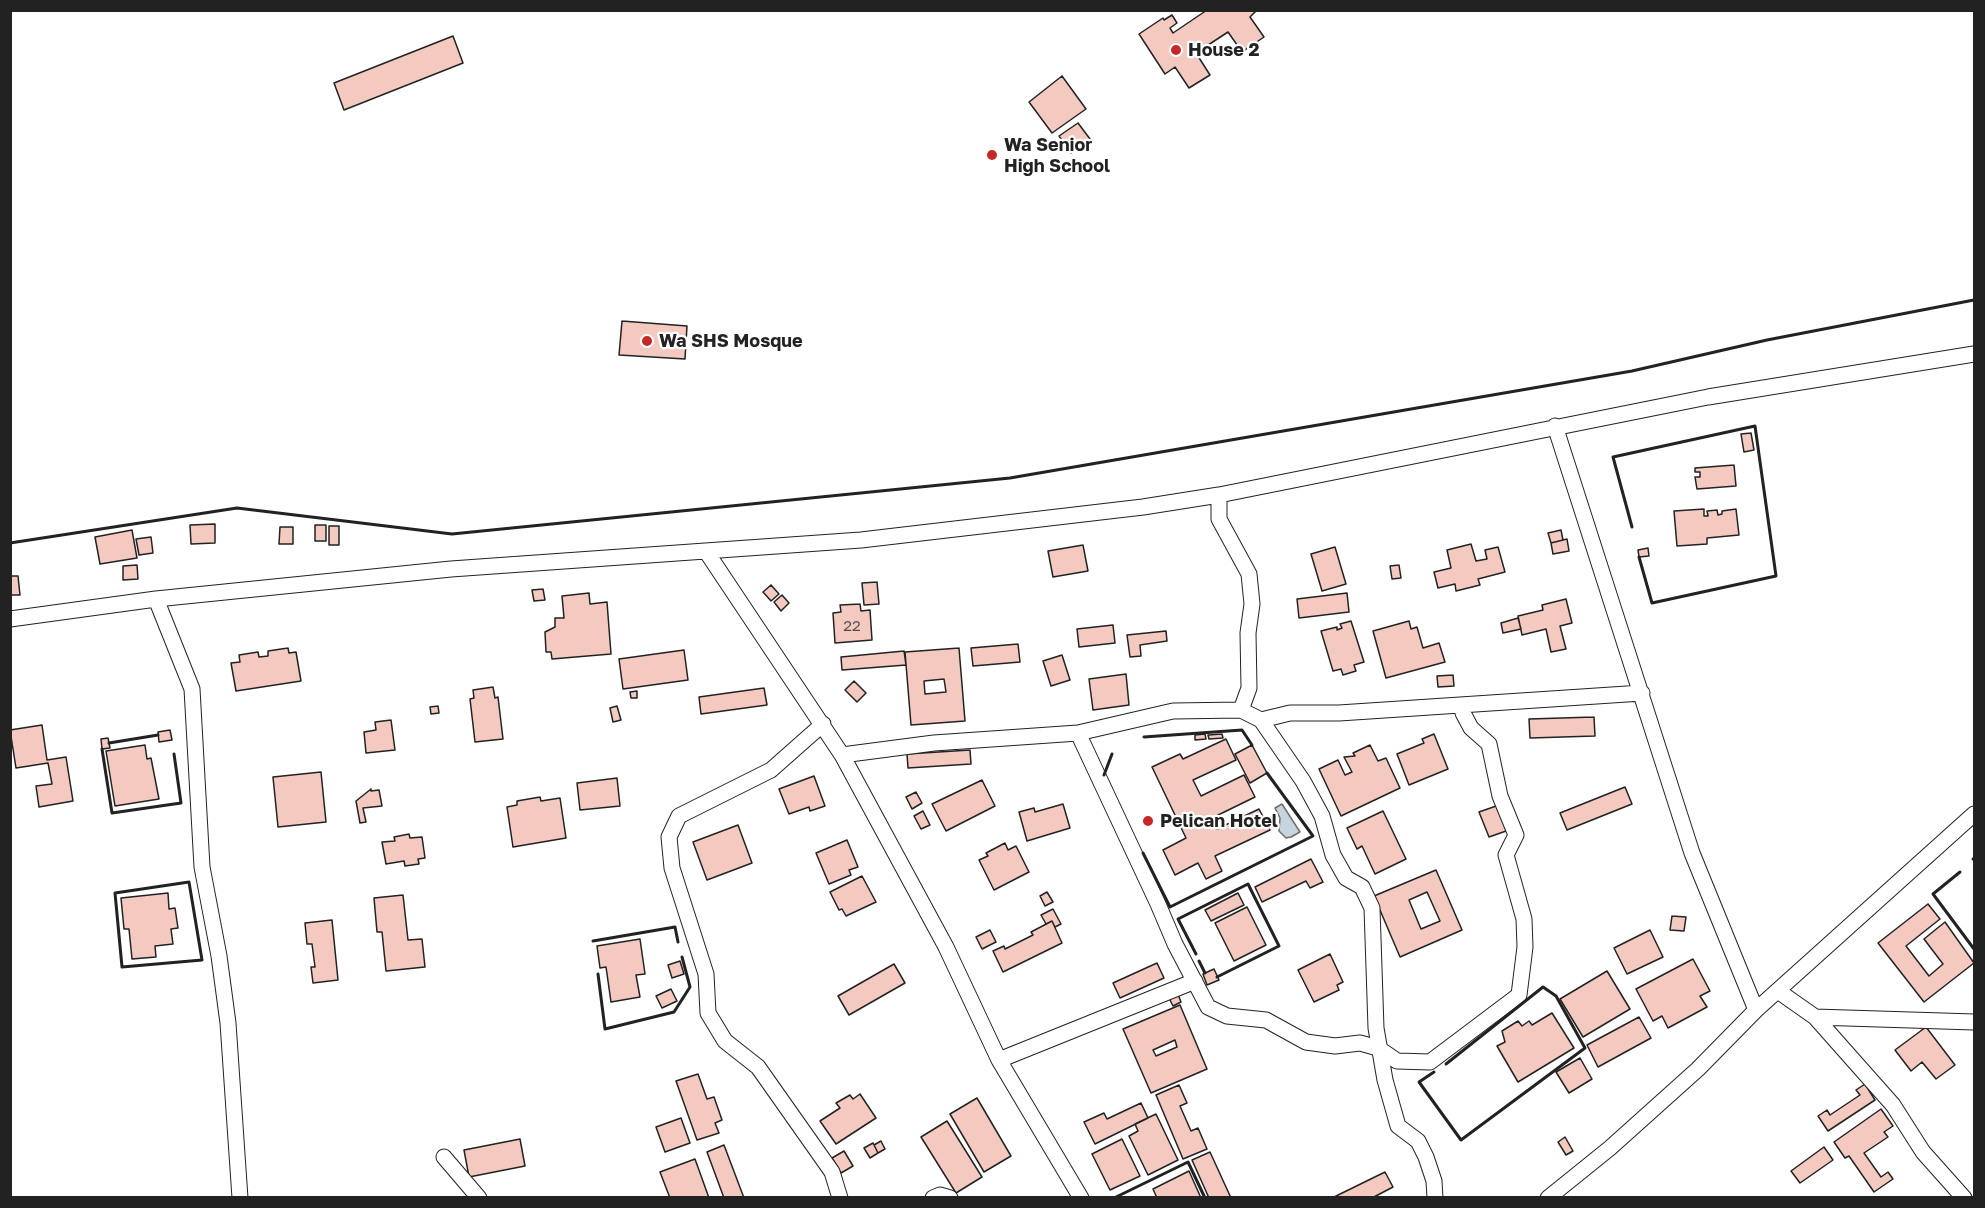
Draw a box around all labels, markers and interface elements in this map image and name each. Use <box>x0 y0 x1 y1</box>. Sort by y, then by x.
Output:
place label: House 2 <box>1188 39 1259 61</box>
marker: House 2 <box>1169 43 1183 57</box>
place label: Wa Senior High School <box>1004 134 1110 176</box>
marker: Wa Senior High School <box>985 148 999 162</box>
place label: Wa SHS Mosque <box>659 330 803 352</box>
marker: Wa SHS Mosque <box>640 334 654 348</box>
house number: 22 <box>843 617 861 635</box>
place label: Pelican Hotel <box>1160 810 1278 832</box>
marker: Pelican Hotel <box>1141 814 1155 828</box>

